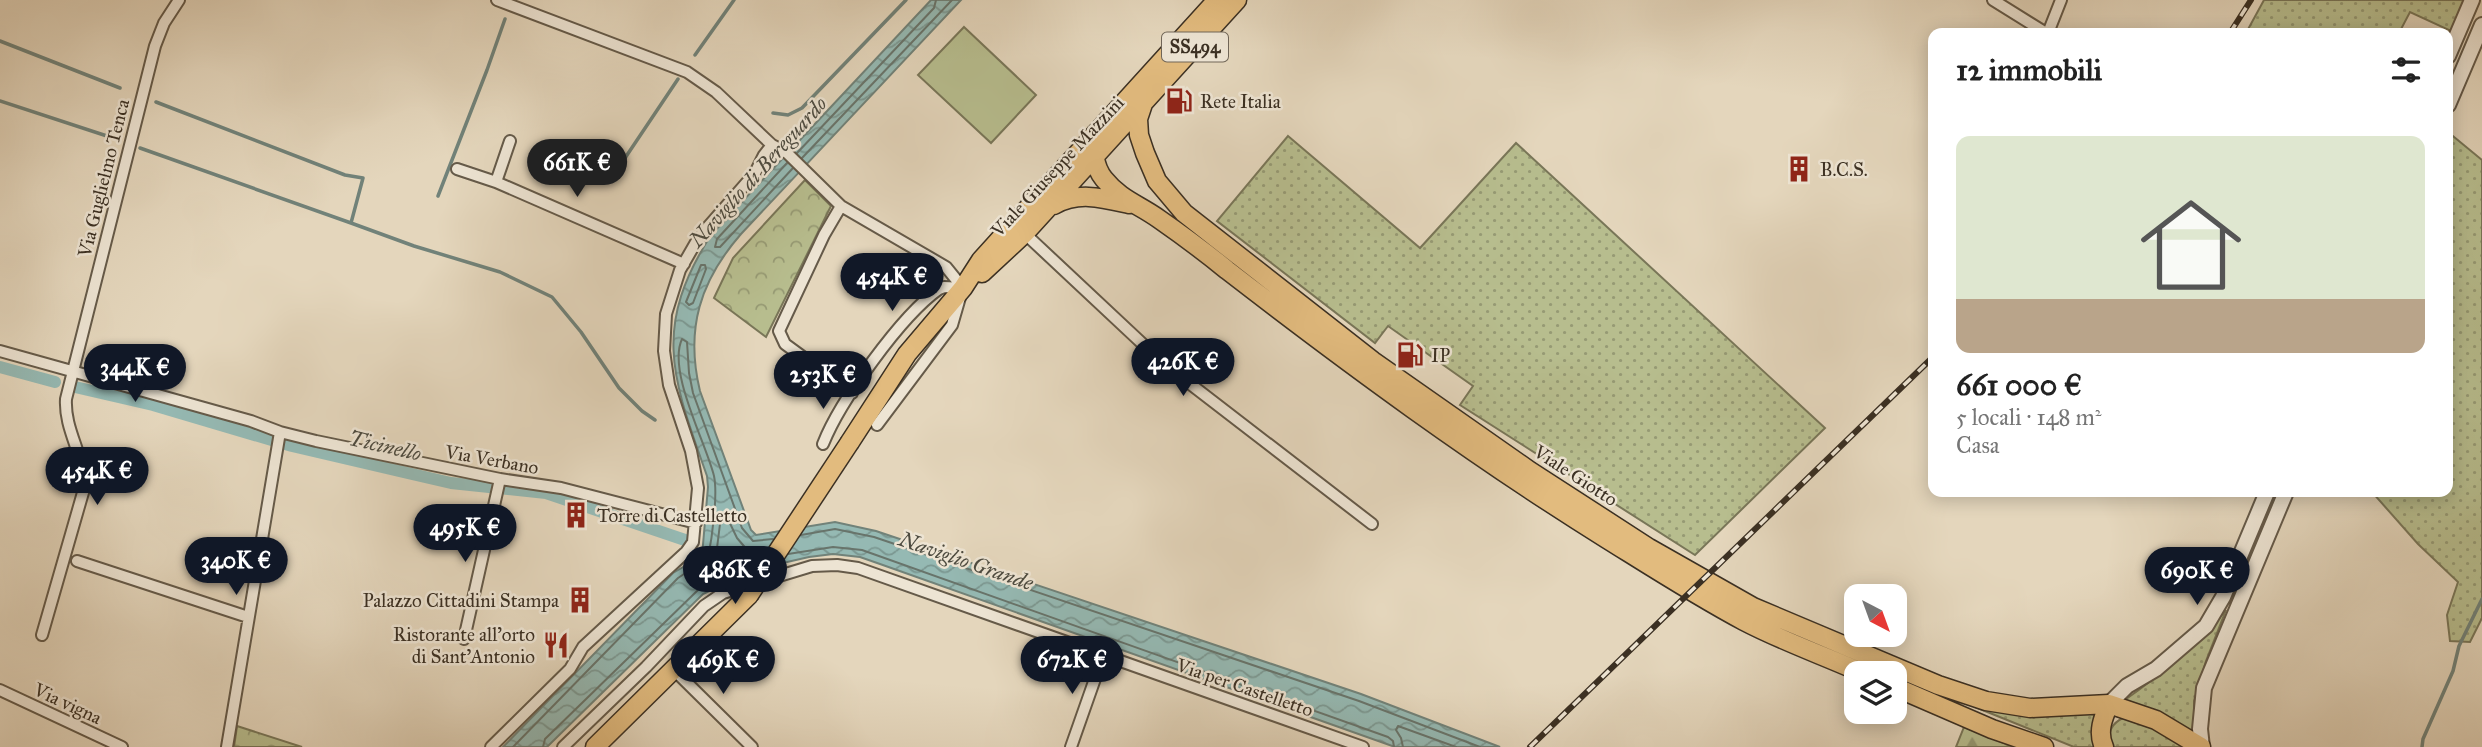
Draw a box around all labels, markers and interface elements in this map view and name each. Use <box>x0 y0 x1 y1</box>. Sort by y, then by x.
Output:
road number: SS494 <box>1162 32 1228 62</box>
icon: filters <box>2387 51 2425 89</box>
text: 12 immobili <box>1956 52 2102 88</box>
fuel station icon: Rete Italia <box>1164 86 1194 116</box>
place label: Rete Italia <box>1200 90 1282 113</box>
water label: Naviglio di Bereguardo <box>683 91 833 254</box>
street label: Viale Giuseppe Mazzini <box>985 91 1129 242</box>
street label: Via Guglielmo Tenca <box>72 96 135 261</box>
pin: 661K € <box>520 140 634 199</box>
text: 661K € <box>543 148 611 176</box>
building icon: B.C.S. <box>1784 154 1814 184</box>
place label: B.C.S. <box>1820 158 1868 181</box>
icon: home <box>2128 182 2254 308</box>
pin: 454K € <box>835 254 949 313</box>
text: 454K € <box>857 262 927 290</box>
pin: 426K € <box>1126 338 1240 398</box>
fuel station icon: IP <box>1395 340 1425 370</box>
pin: 344K € <box>78 344 192 404</box>
place label: IP <box>1431 344 1450 367</box>
text: 426K € <box>1147 347 1219 375</box>
pin: 253K € <box>766 352 880 411</box>
text: 344K € <box>100 353 170 381</box>
text: 253K € <box>790 360 856 388</box>
text: 661 000 € <box>1956 367 2082 403</box>
text: 5 locali · 148 m² <box>1956 403 2102 431</box>
water label: Ticinello <box>346 425 424 467</box>
text: Casa <box>1956 431 2000 459</box>
street label: Viale Giotto <box>1529 439 1622 511</box>
street label: Via Verbano <box>442 440 541 479</box>
pin: 454K € <box>40 448 154 507</box>
text: 454K € <box>62 456 132 484</box>
building icon: Torre di Castelletto <box>561 500 591 530</box>
pin: 495K € <box>408 504 522 564</box>
place label: Torre di Castelletto <box>597 504 747 527</box>
text: 495K € <box>429 513 501 541</box>
water label: Naviglio Grande <box>895 526 1038 596</box>
pin: 340K € <box>179 538 293 597</box>
text: 340K € <box>201 546 271 574</box>
pin: 486K € <box>678 546 792 606</box>
pin: 690K € <box>2140 548 2254 607</box>
text: 486K € <box>699 555 771 583</box>
text: 690K € <box>2161 556 2233 584</box>
north arrow <box>1844 584 1908 648</box>
map controls <box>1844 584 1907 724</box>
building icon: Palazzo Cittadini Stampa <box>565 585 595 615</box>
place label: Palazzo Cittadini Stampa <box>363 589 560 612</box>
place label: Ristorante all'orto di Sant'Antonio <box>393 623 535 668</box>
restaurant icon: Ristorante all'orto di Sant'Antonio <box>541 630 571 660</box>
pin: 469K € <box>666 636 780 696</box>
pin: 672K € <box>1015 636 1129 696</box>
text: 469K € <box>687 645 759 673</box>
text: 672K € <box>1037 645 1107 673</box>
street label: Via per Castelletto <box>1173 653 1316 722</box>
button: layers <box>1844 661 1907 724</box>
street label: Via vigna <box>29 677 106 730</box>

